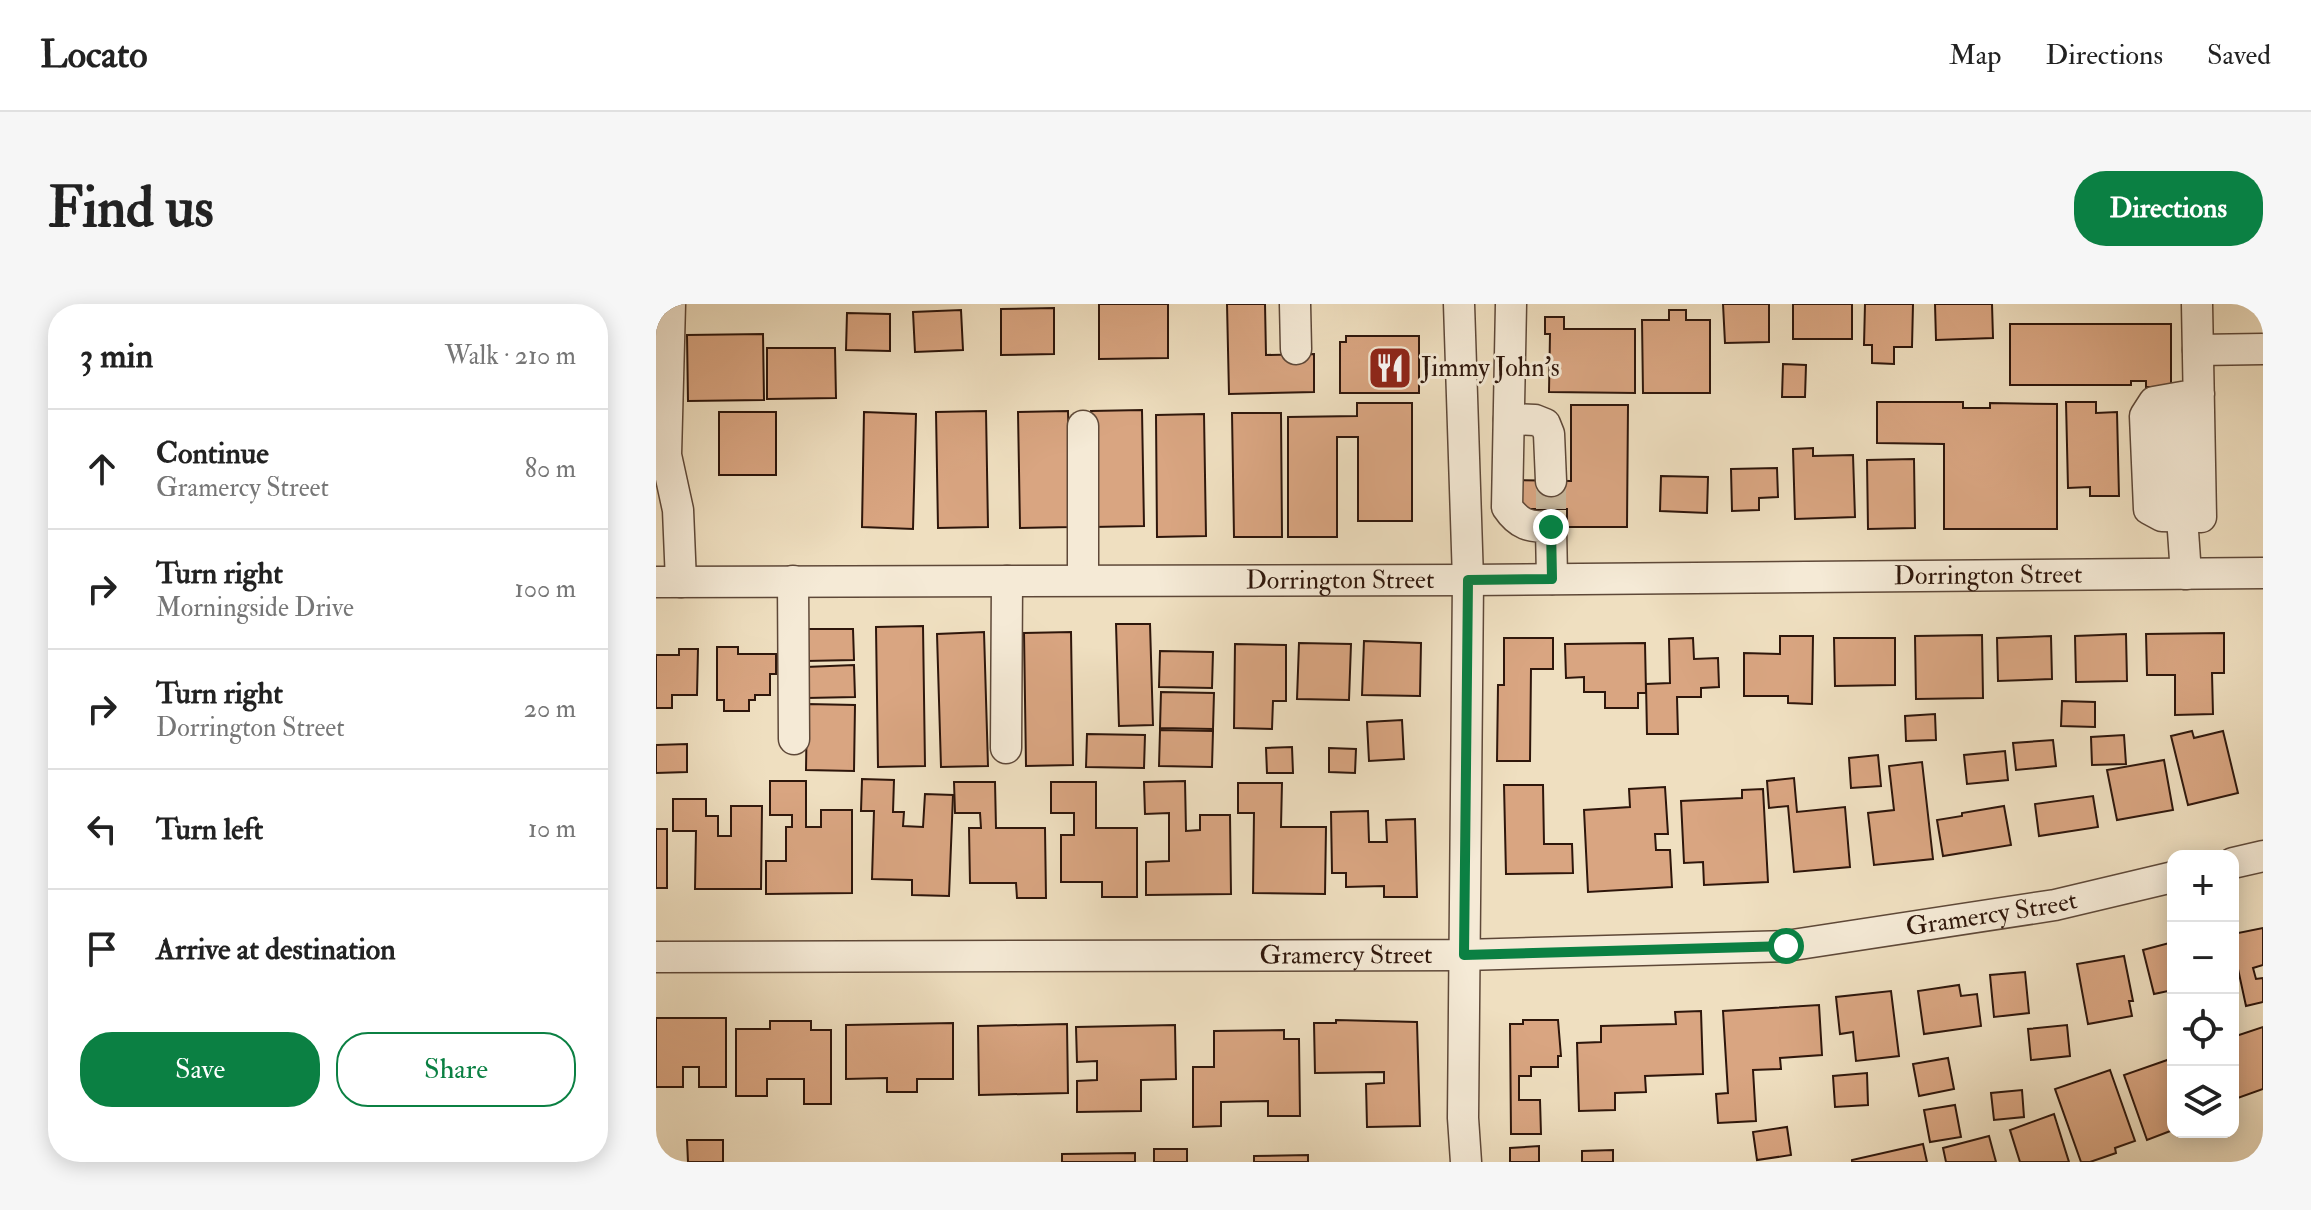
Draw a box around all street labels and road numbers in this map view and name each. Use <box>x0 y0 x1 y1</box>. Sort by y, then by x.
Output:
street label: Dorrington Street <box>1893 559 2082 592</box>
street label: Dorrington Street <box>1246 564 1434 597</box>
street label: Gramercy Street <box>1904 884 2080 944</box>
street label: Gramercy Street <box>1259 939 1433 972</box>

